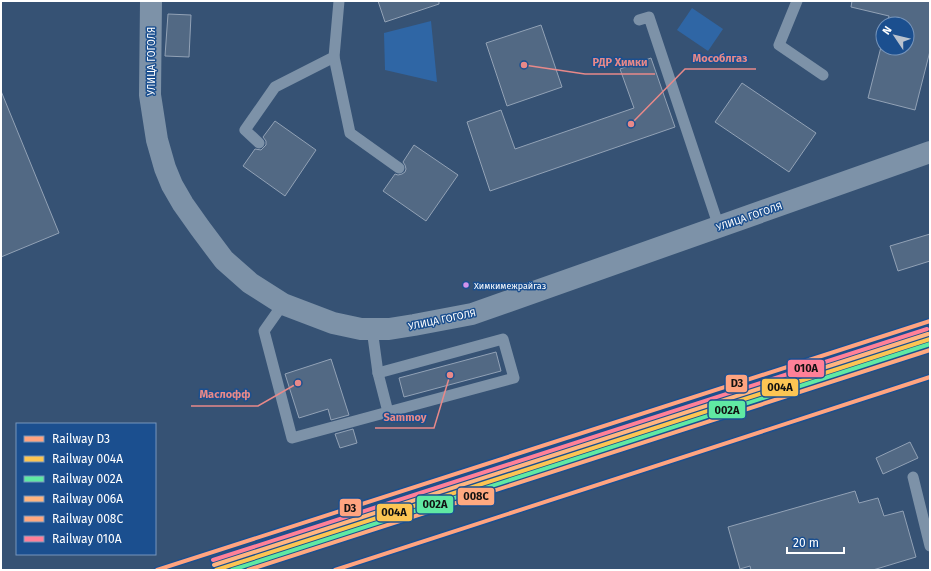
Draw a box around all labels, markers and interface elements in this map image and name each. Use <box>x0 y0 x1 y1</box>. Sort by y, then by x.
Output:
north arrow <box>875 16 915 56</box>
text: N <box>880 24 895 37</box>
street label: УЛИЦА ГОГОЛЯ <box>146 27 158 95</box>
callout: Мособлгаз <box>685 46 756 69</box>
callout: РДР Химки <box>585 51 655 74</box>
text: Мособлгаз <box>693 52 748 65</box>
text: РДР Химки <box>593 56 647 69</box>
street label: УЛИЦА ГОГОЛЯ <box>715 200 784 234</box>
marker: Химкимежрайгаз <box>461 280 471 290</box>
place label: Химкимежрайгаз <box>474 281 546 291</box>
street label: УЛИЦА ГОГОЛЯ <box>407 307 477 333</box>
line badge: 010А <box>787 359 825 378</box>
text: 010А <box>794 362 819 375</box>
line badge: D3 <box>725 374 748 393</box>
text: D3 <box>731 377 744 390</box>
line badge: 004А <box>761 378 799 397</box>
text: 004А <box>767 381 793 394</box>
callout: Маслофф <box>191 383 258 406</box>
text: Маслофф <box>199 388 251 401</box>
line badge: 002А <box>708 400 746 419</box>
text: 002А <box>715 404 740 417</box>
callout: Sammoy <box>375 405 434 428</box>
text: Sammoy <box>384 411 427 424</box>
legend <box>16 423 156 555</box>
text: Railway D3 <box>52 432 110 446</box>
text: Railway 004А <box>52 452 123 466</box>
text: Railway 002А <box>52 472 123 486</box>
line badge: 008С <box>457 487 495 506</box>
text: 008С <box>463 490 489 503</box>
text: Railway 006А <box>52 492 123 506</box>
line badge: 002А <box>416 495 454 514</box>
line badge: D3 <box>339 498 362 517</box>
text: 002А <box>423 498 448 511</box>
text: D3 <box>344 502 357 515</box>
line badge: 004А <box>376 503 413 522</box>
text: 004А <box>381 506 407 519</box>
text: Railway 008С <box>52 512 123 526</box>
scale bar <box>787 529 844 555</box>
text: Railway 010А <box>52 532 122 546</box>
text: 20 m <box>793 536 819 550</box>

